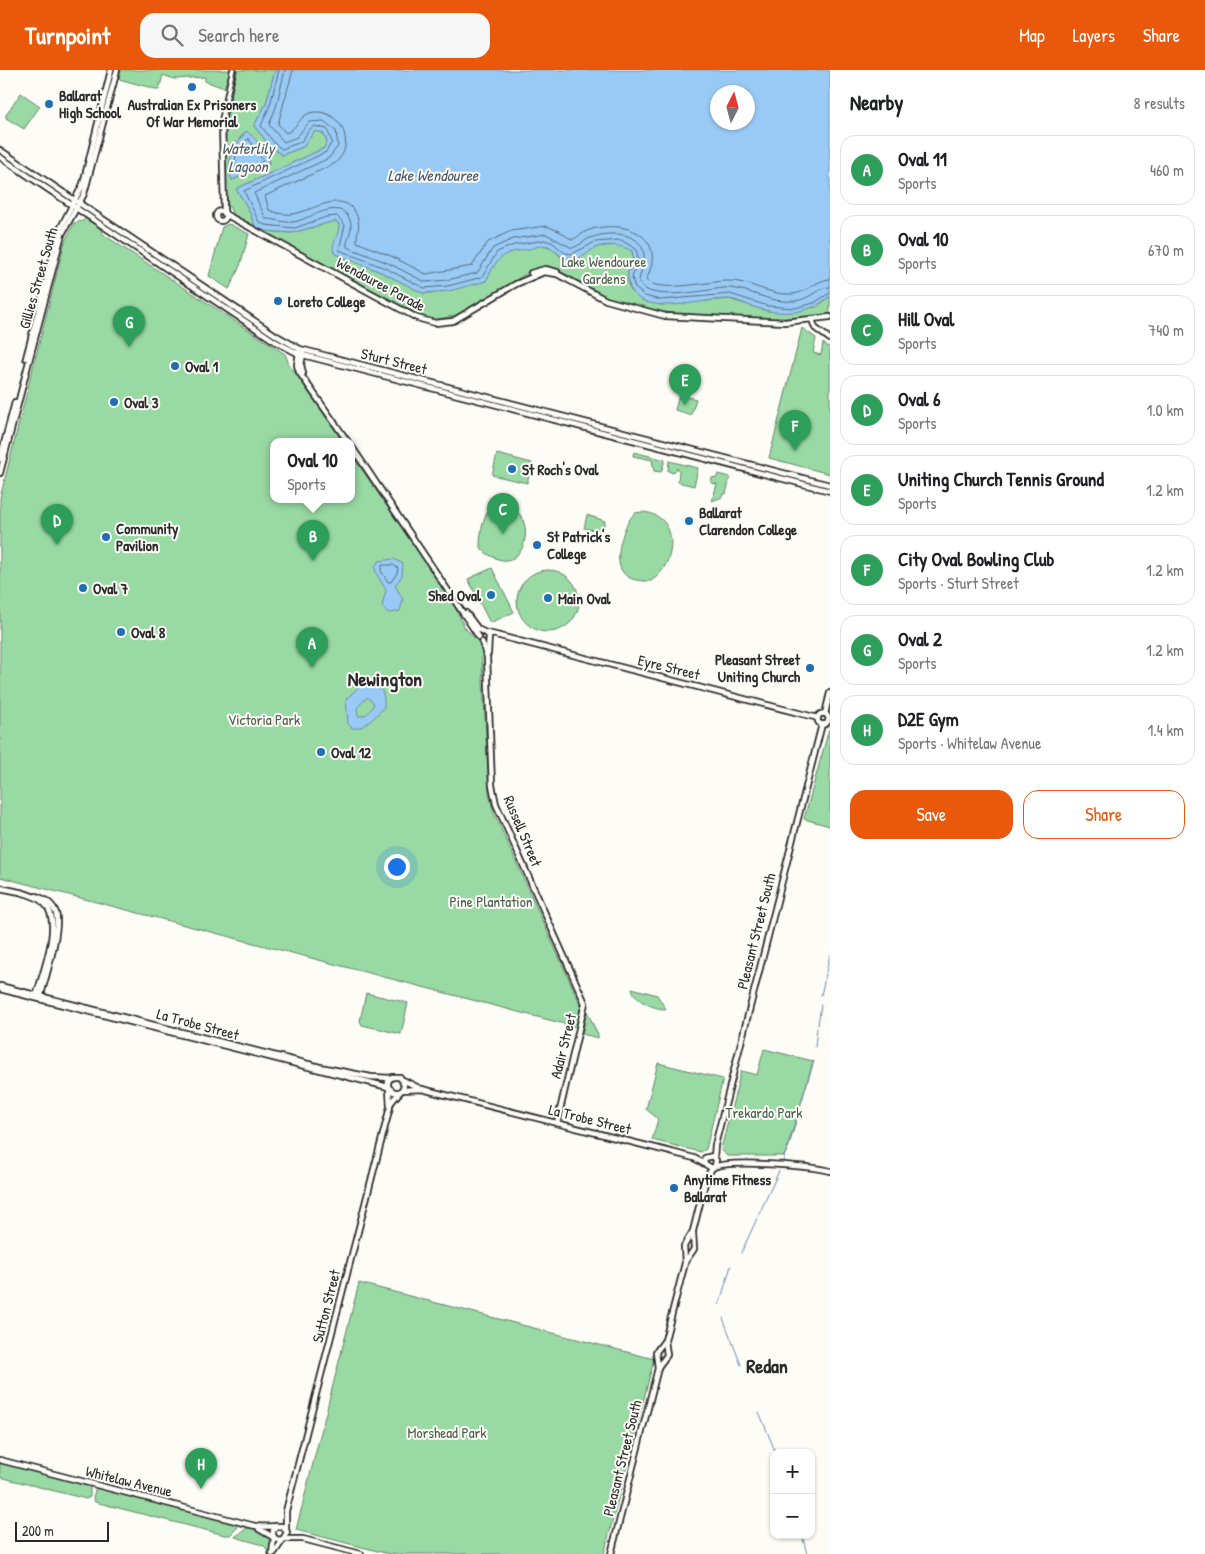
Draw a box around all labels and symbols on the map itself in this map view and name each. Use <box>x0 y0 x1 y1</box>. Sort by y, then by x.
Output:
marker: Australian Ex Prisoners Of War Memorial <box>186 81 198 93</box>
place label: Ballarat High School <box>59 85 122 124</box>
north arrow <box>710 85 755 130</box>
place label: Australian Ex Prisoners Of War Memorial <box>128 94 257 132</box>
marker: Ballarat High School <box>43 98 55 110</box>
water label: Waterlily Lagoon <box>221 137 277 177</box>
water label: Lake Wendouree <box>388 164 479 186</box>
street label: Gillies Street South <box>14 225 62 331</box>
park label: Lake Wendouree Gardens <box>562 251 646 289</box>
street label: Wendouree Parade <box>333 252 429 316</box>
place label: Loreto College <box>288 291 365 313</box>
marker: Loreto College <box>272 295 284 307</box>
pin: G <box>113 306 145 347</box>
street label: Sturt Street <box>359 343 430 380</box>
place label: Oval 1 <box>185 356 219 377</box>
marker: Oval 1 <box>169 360 181 372</box>
pin: E <box>669 364 701 405</box>
place label: Oval 3 <box>124 392 159 413</box>
marker: Oval 3 <box>108 396 120 408</box>
pin: F <box>779 410 811 451</box>
place label: St Roch's Oval <box>522 459 599 480</box>
marker: St Roch's Oval <box>506 463 518 475</box>
pin: C <box>487 493 519 534</box>
place label: Ballarat Clarendon College <box>699 502 797 541</box>
pin: D <box>41 504 73 545</box>
marker: Ballarat Clarendon College <box>683 515 695 527</box>
place label: Community Pavilion <box>116 518 179 556</box>
pin: B <box>297 520 329 561</box>
place label: St Patrick's College <box>547 526 610 565</box>
marker: Community Pavilion <box>100 531 112 543</box>
marker: St Patrick's College <box>531 539 543 551</box>
place label: Oval 7 <box>93 578 129 599</box>
marker: Oval 7 <box>77 582 89 594</box>
place label: Shed Oval <box>428 585 482 606</box>
place label: Main Oval <box>558 588 612 609</box>
marker: Shed Oval <box>485 589 497 601</box>
marker: Main Oval <box>542 592 554 604</box>
place label: Oval 8 <box>131 622 166 643</box>
marker: Oval 8 <box>115 626 127 638</box>
pin: A <box>296 627 328 668</box>
street label: Eyre Street <box>636 649 703 685</box>
place label: Pleasant Street Uniting Church <box>715 649 801 688</box>
marker: Pleasant Street Uniting Church <box>804 662 816 674</box>
district label: Newington <box>348 665 422 693</box>
park label: Victoria Park <box>228 709 300 730</box>
place label: Oval 12 <box>331 742 372 763</box>
marker: Oval 12 <box>315 746 327 758</box>
street label: Russell Street <box>499 792 548 870</box>
your location <box>384 854 410 880</box>
street label: Pleasant Street South <box>731 871 781 991</box>
park label: Pine Plantation <box>449 891 533 912</box>
street label: La Trobe Street <box>155 1003 242 1045</box>
street label: Adair Street <box>545 1010 581 1081</box>
street label: La Trobe Street <box>547 1099 634 1140</box>
park label: Trekardo Park <box>725 1102 803 1123</box>
place label: Anytime Fitness Ballarat <box>684 1169 771 1207</box>
marker: Anytime Fitness Ballarat <box>668 1182 680 1194</box>
street label: Sutton Street <box>307 1267 345 1345</box>
district label: Redan <box>746 1352 788 1379</box>
street label: Pleasant Street South <box>597 1398 647 1518</box>
park label: Morshead Park <box>407 1422 487 1443</box>
pin: H <box>185 1448 217 1489</box>
street label: Whitelaw Avenue <box>84 1460 174 1502</box>
scale bar <box>15 1519 109 1542</box>

